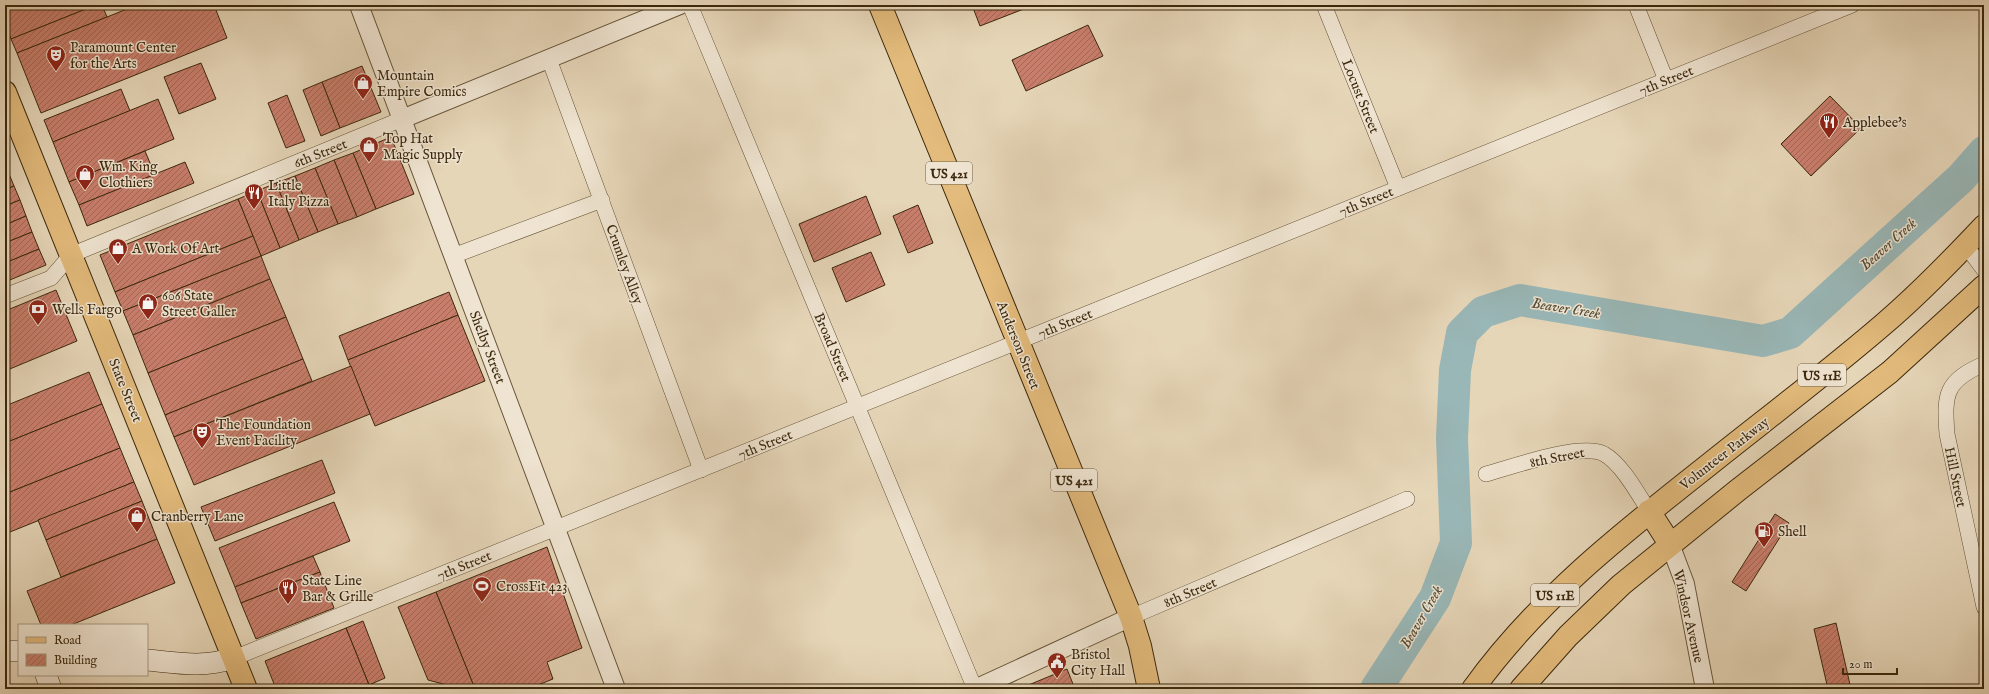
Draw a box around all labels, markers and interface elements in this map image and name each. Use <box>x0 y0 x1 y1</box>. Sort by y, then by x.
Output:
place label: Paramount Center for the Arts <box>70 39 176 73</box>
theatre icon: Paramount Center for the Arts <box>45 44 67 72</box>
street label: Locust Street <box>1337 57 1383 136</box>
street label: 7th Street <box>1637 62 1696 100</box>
place label: Mountain Empire Comics <box>377 67 466 101</box>
shop icon: Mountain Empire Comics <box>352 72 374 100</box>
restaurant icon: Applebee's <box>1818 111 1840 139</box>
place label: Applebee's <box>1842 114 1907 132</box>
place label: Top Hat Magic Supply <box>383 130 463 164</box>
street label: 6th Street <box>291 135 350 173</box>
shop icon: Top Hat Magic Supply <box>358 135 380 163</box>
place label: Wm. King Clothiers <box>99 158 158 192</box>
road number: US 421 <box>926 162 972 184</box>
shop icon: Wm. King Clothiers <box>74 163 96 191</box>
place label: Little Italy Pizza <box>268 177 330 211</box>
restaurant icon: Little Italy Pizza <box>243 182 265 210</box>
street label: 7th Street <box>1337 183 1396 221</box>
water label: Beaver Creek <box>1856 214 1921 275</box>
street label: Crumley Alley <box>601 222 647 307</box>
shop icon: A Work Of Art <box>107 237 129 265</box>
place label: A Work Of Art <box>131 240 220 258</box>
place label: 606 State Street Galler <box>162 287 236 321</box>
shop icon: 606 State Street Galler <box>137 292 159 320</box>
water label: Beaver Creek <box>1530 294 1602 323</box>
bank icon: Wells Fargo <box>27 298 49 326</box>
street label: Anderson Street <box>992 298 1044 392</box>
place label: Wells Fargo <box>52 301 122 319</box>
street label: 7th Street <box>1036 305 1095 343</box>
street label: Shelby Street <box>465 308 509 387</box>
street label: Broad Street <box>809 310 855 385</box>
street label: State Street <box>104 356 146 425</box>
road number: US 11E <box>1798 364 1846 386</box>
street label: Volunteer Parkway <box>1675 413 1773 495</box>
place label: The Foundation Event Facility <box>216 416 312 450</box>
theatre icon: The Foundation Event Facility <box>191 421 213 449</box>
street label: 7th Street <box>736 426 795 464</box>
street label: 8th Street <box>1528 444 1586 472</box>
street label: Hill Street <box>1940 445 1970 509</box>
road number: US 421 <box>1051 469 1097 491</box>
shop icon: Cranberry Lane <box>126 505 148 533</box>
place label: Cranberry Lane <box>151 508 244 526</box>
fuel station icon: Shell <box>1753 520 1775 548</box>
place label: Shell <box>1778 523 1807 541</box>
street label: 7th Street <box>435 547 494 585</box>
street label: Windsor Avenue <box>1669 568 1708 665</box>
place label: State Line Bar & Grille <box>302 572 374 606</box>
street label: 8th Street <box>1161 574 1220 612</box>
sports icon: CrossFit 423 <box>471 575 493 603</box>
restaurant icon: State Line Bar & Grille <box>277 577 299 605</box>
place label: CrossFit 423 <box>496 578 568 596</box>
water label: Beaver Creek <box>1396 582 1447 652</box>
road number: US 11E <box>1531 584 1579 606</box>
legend <box>18 624 148 676</box>
text: Road <box>54 633 82 648</box>
place label: Bristol City Hall <box>1071 646 1125 680</box>
scale bar <box>1843 650 1897 676</box>
public building icon: Bristol City Hall <box>1046 651 1068 679</box>
text: Building <box>54 653 98 668</box>
text: 20 m <box>1849 657 1872 672</box>

